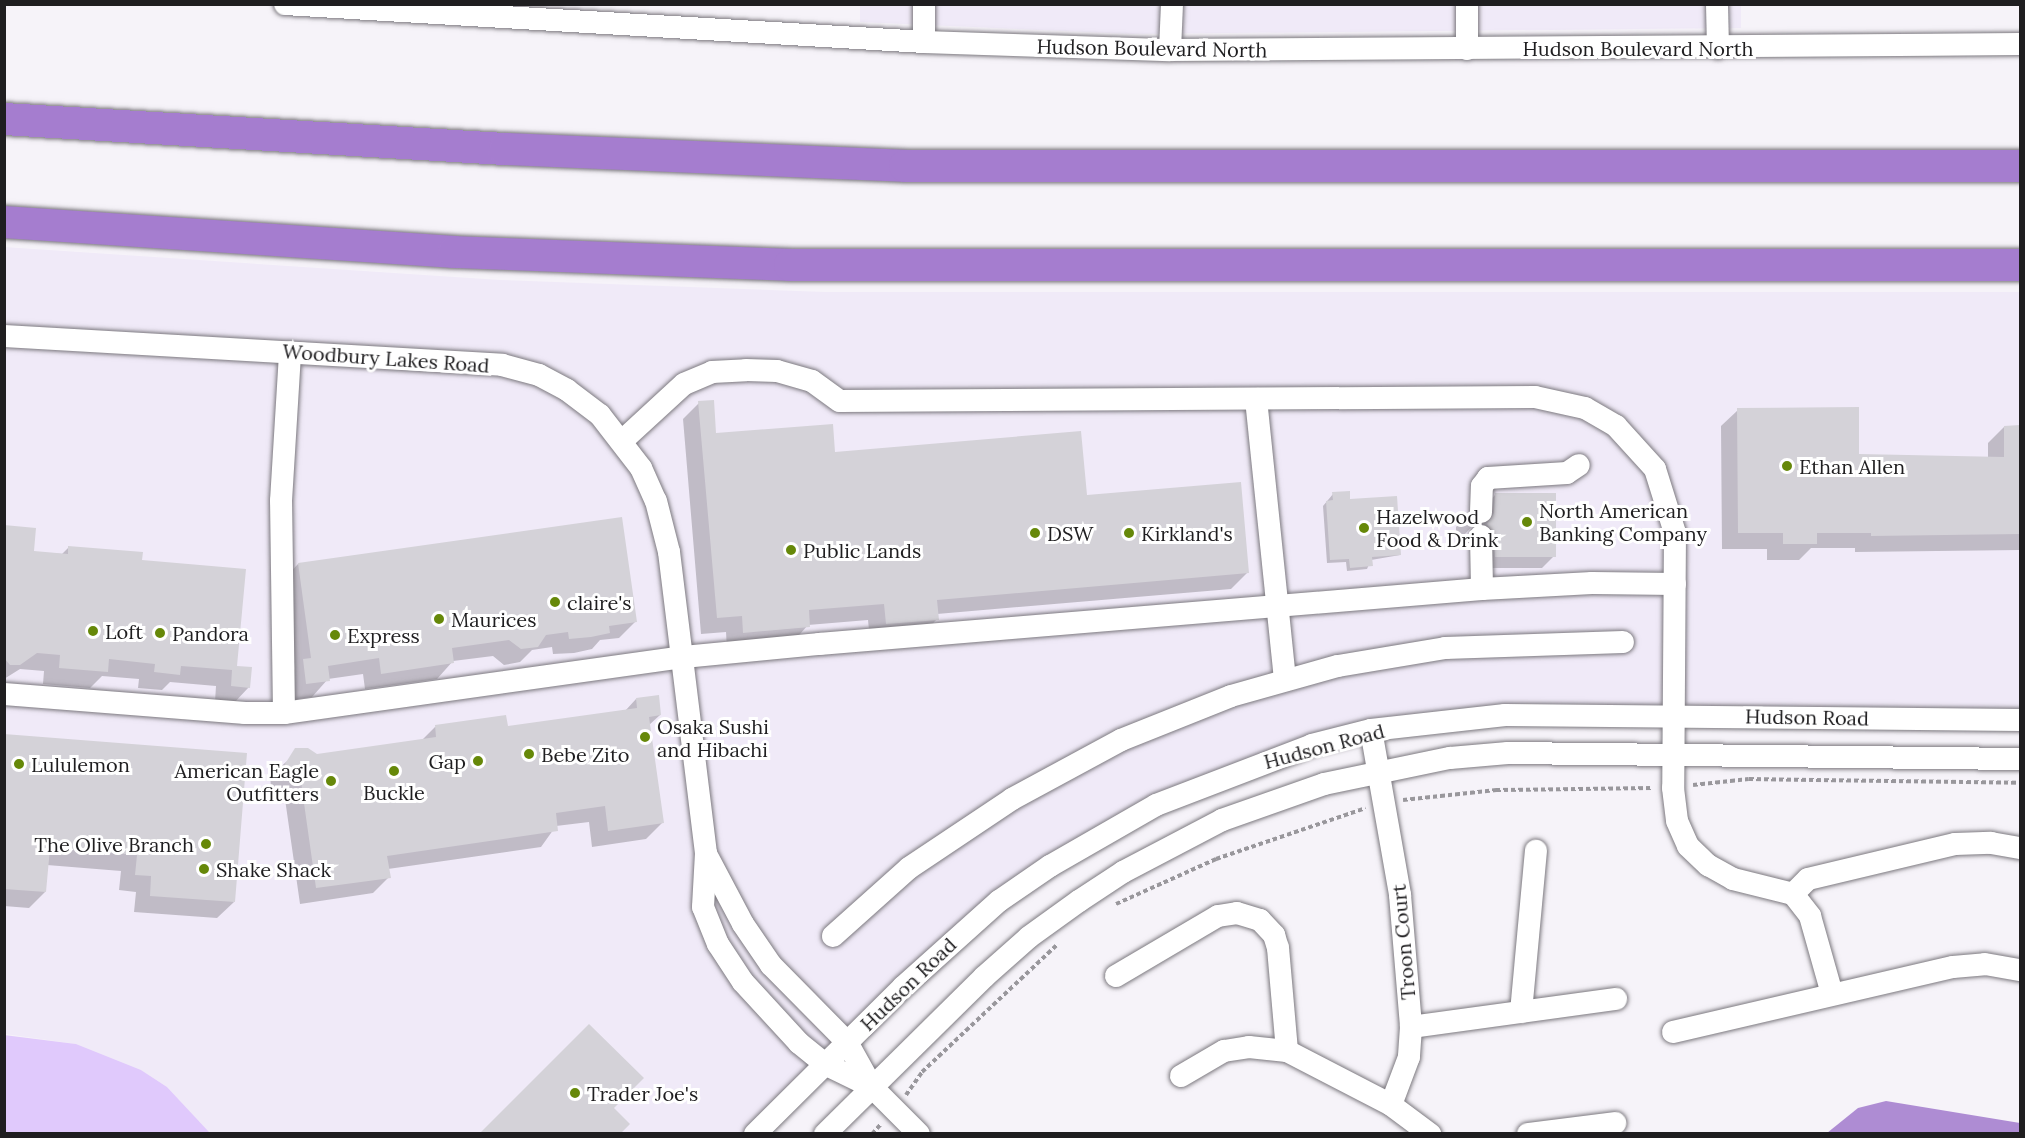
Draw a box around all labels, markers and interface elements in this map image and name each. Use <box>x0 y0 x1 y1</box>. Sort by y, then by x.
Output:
street label: Hudson Boulevard North <box>1036 34 1268 62</box>
street label: Hudson Boulevard North <box>1523 36 1753 60</box>
street label: Woodbury Lakes Road <box>282 339 490 377</box>
place label: Ethan Allen <box>1799 454 1905 478</box>
marker: Ethan Allen <box>1780 459 1794 473</box>
place label: North American Banking Company <box>1539 498 1707 545</box>
place label: Hazelwood Food & Drink <box>1376 504 1498 551</box>
marker: North American Banking Company <box>1520 515 1534 529</box>
place label: DSW <box>1047 521 1093 545</box>
place label: Kirkland's <box>1141 521 1233 545</box>
marker: Hazelwood Food & Drink <box>1357 521 1371 535</box>
marker: DSW <box>1028 526 1042 540</box>
marker: Kirkland's <box>1122 526 1136 540</box>
place label: Public Lands <box>803 538 921 562</box>
marker: Public Lands <box>784 543 798 557</box>
place label: claire's <box>567 590 632 614</box>
marker: claire's <box>548 595 562 609</box>
place label: Maurices <box>451 607 536 631</box>
marker: Maurices <box>432 612 446 626</box>
place label: Loft <box>105 619 143 643</box>
place label: Pandora <box>172 621 249 645</box>
place label: Express <box>347 623 420 647</box>
marker: Loft <box>86 624 100 638</box>
marker: Pandora <box>153 626 167 640</box>
marker: Express <box>328 628 342 642</box>
street label: Hudson Road <box>1745 704 1869 730</box>
place label: Osaka Sushi and Hibachi <box>657 714 769 761</box>
street label: Hudson Road <box>1261 718 1387 774</box>
marker: Osaka Sushi and Hibachi <box>638 730 652 744</box>
place label: Bebe Zito <box>541 742 629 766</box>
marker: Bebe Zito <box>522 747 536 761</box>
place label: Gap <box>429 749 466 773</box>
place label: Lululemon <box>31 752 130 776</box>
marker: Gap <box>471 754 485 768</box>
marker: Lululemon <box>12 757 26 771</box>
place label: American Eagle Outfitters <box>175 758 319 805</box>
marker: Buckle <box>387 764 401 778</box>
marker: American Eagle Outfitters <box>324 774 338 788</box>
place label: Buckle <box>363 780 425 804</box>
place label: The Olive Branch <box>34 832 194 856</box>
marker: The Olive Branch <box>199 837 213 851</box>
place label: Shake Shack <box>216 857 331 881</box>
marker: Shake Shack <box>197 862 211 876</box>
street label: Troon Court <box>1386 883 1420 1001</box>
street label: Hudson Road <box>855 932 961 1036</box>
place label: Trader Joe's <box>587 1081 698 1105</box>
marker: Trader Joe's <box>568 1086 582 1100</box>

